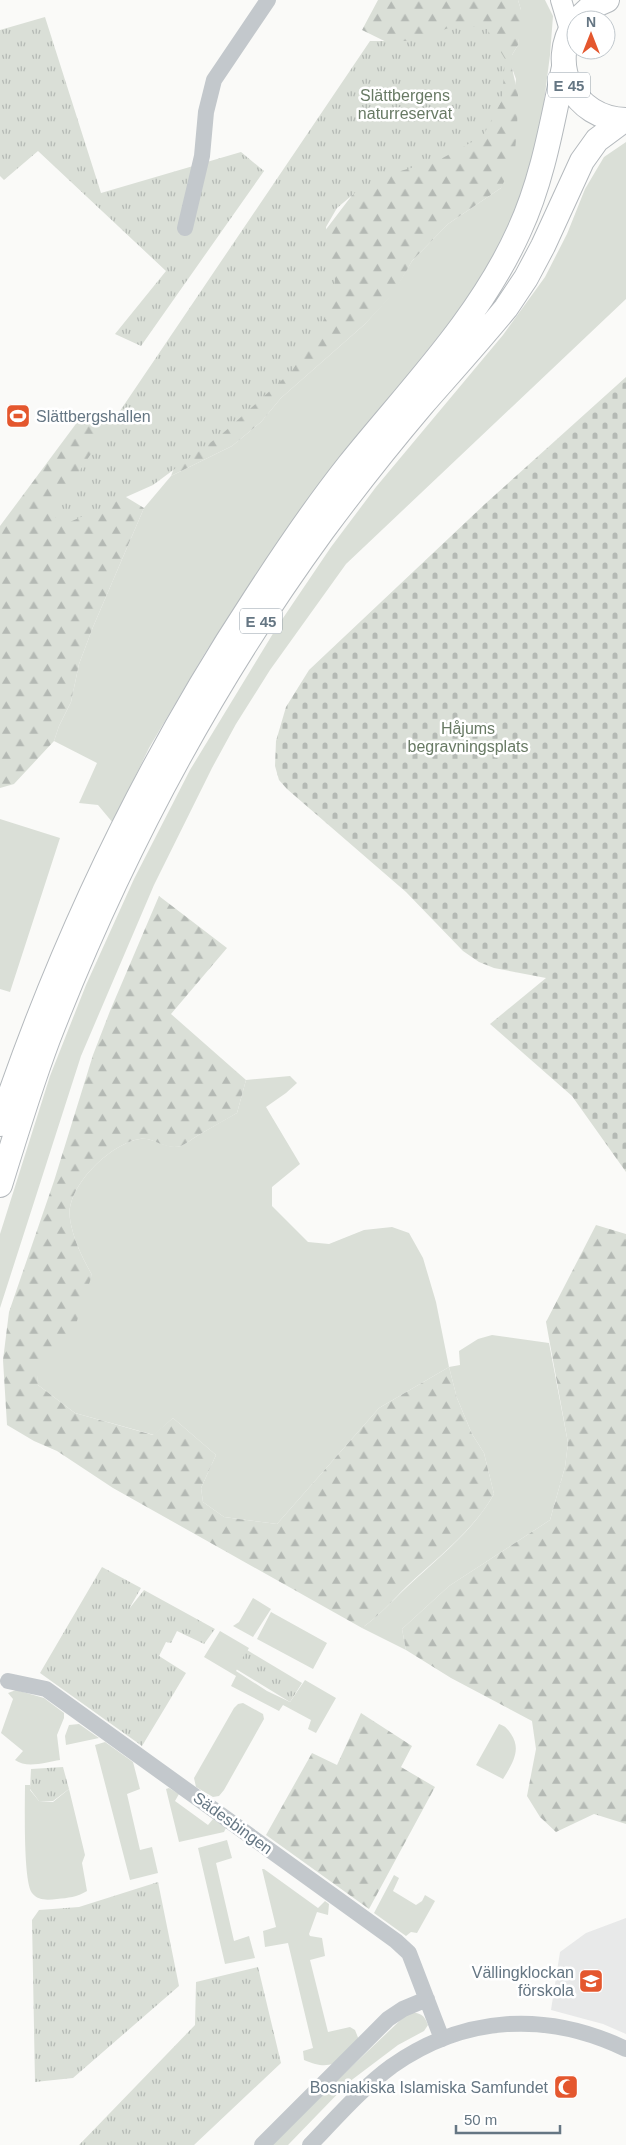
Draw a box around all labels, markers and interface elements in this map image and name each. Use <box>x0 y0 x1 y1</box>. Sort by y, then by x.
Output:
north arrow <box>566 10 616 60</box>
text: N <box>586 14 596 30</box>
road number: E 45 <box>548 72 590 98</box>
park label: Slättbergens naturreservat <box>358 87 453 122</box>
sports icon: Slättbergshallen <box>5 403 31 429</box>
place label: Slättbergshallen <box>36 408 151 425</box>
road number: E 45 <box>240 608 282 634</box>
park label: Håjums begravningsplats <box>408 720 528 755</box>
street label: Sädesbingen <box>190 1789 276 1857</box>
place label: Vällingklockan förskola <box>472 1964 574 1999</box>
school or university icon: Vällingklockan förskola <box>578 1968 604 1994</box>
mosque icon: Bosniakiska Islamiska Samfundet <box>553 2074 579 2100</box>
place label: Bosniakiska Islamiska Samfundet <box>310 2079 549 2096</box>
scale bar <box>456 2102 560 2134</box>
text: 50 m <box>464 2111 497 2128</box>

